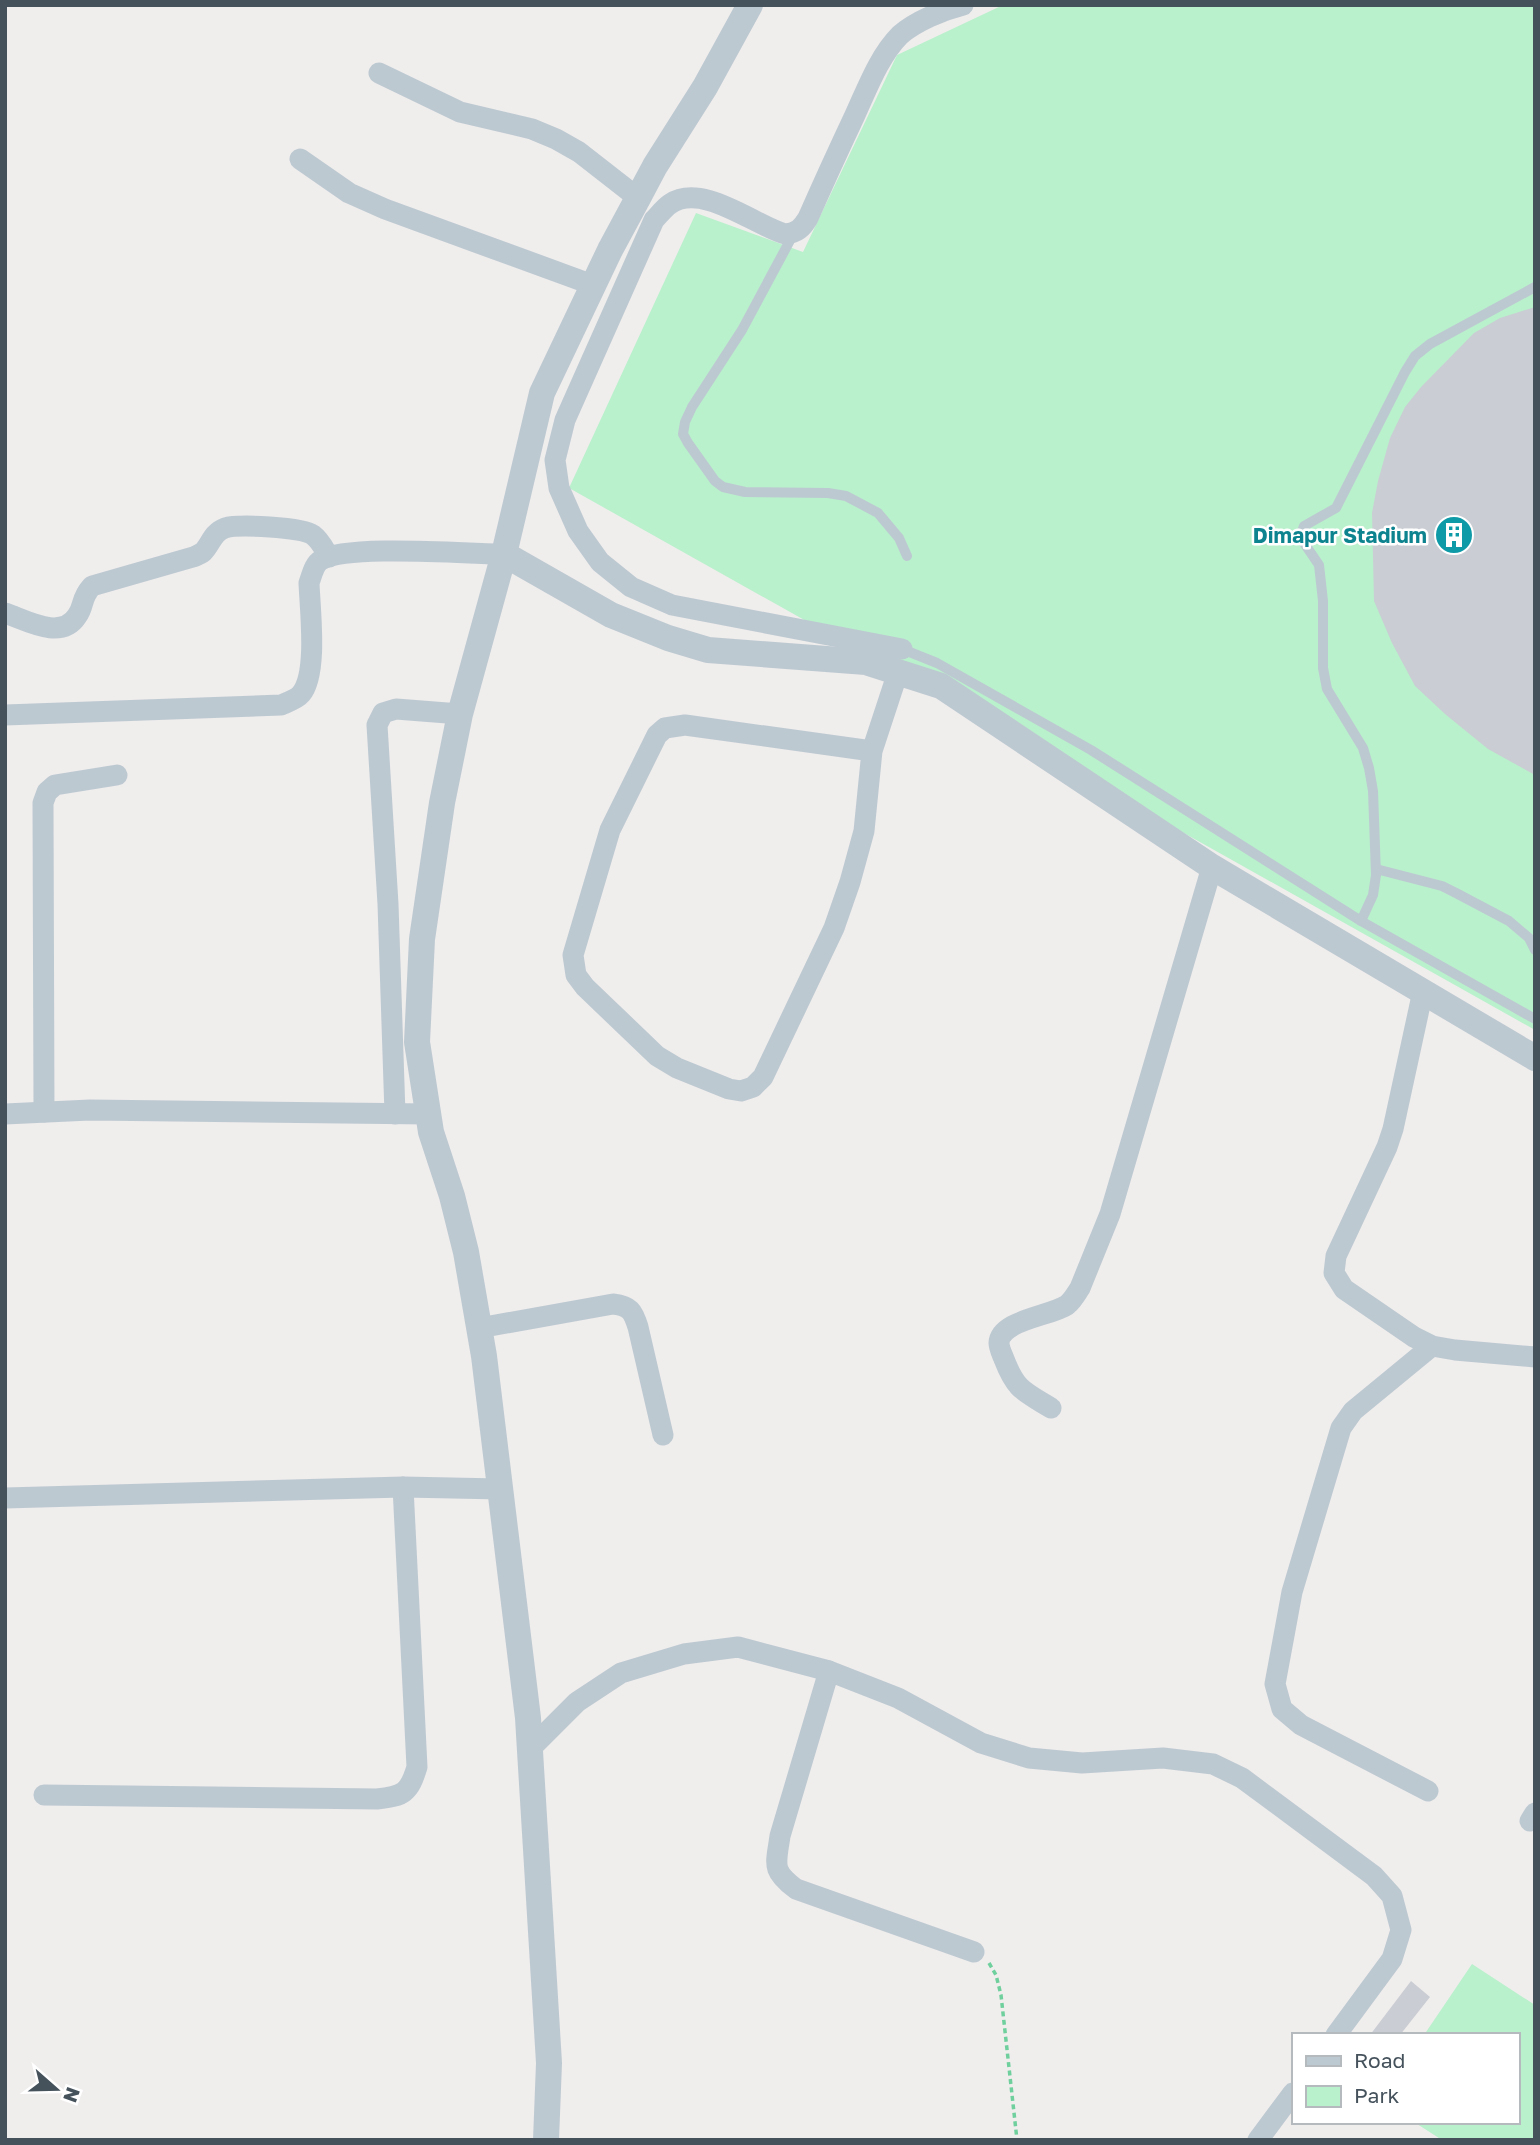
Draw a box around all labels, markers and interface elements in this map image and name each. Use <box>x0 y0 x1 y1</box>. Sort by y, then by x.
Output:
building icon: Dimapur Stadium <box>1433 514 1475 556</box>
place label: Dimapur Stadium <box>1253 522 1427 548</box>
legend <box>1292 2033 1519 2124</box>
text: Road <box>1354 2047 1405 2073</box>
north arrow <box>21 2054 91 2124</box>
text: Park <box>1354 2082 1400 2108</box>
text: N <box>59 2084 86 2106</box>

